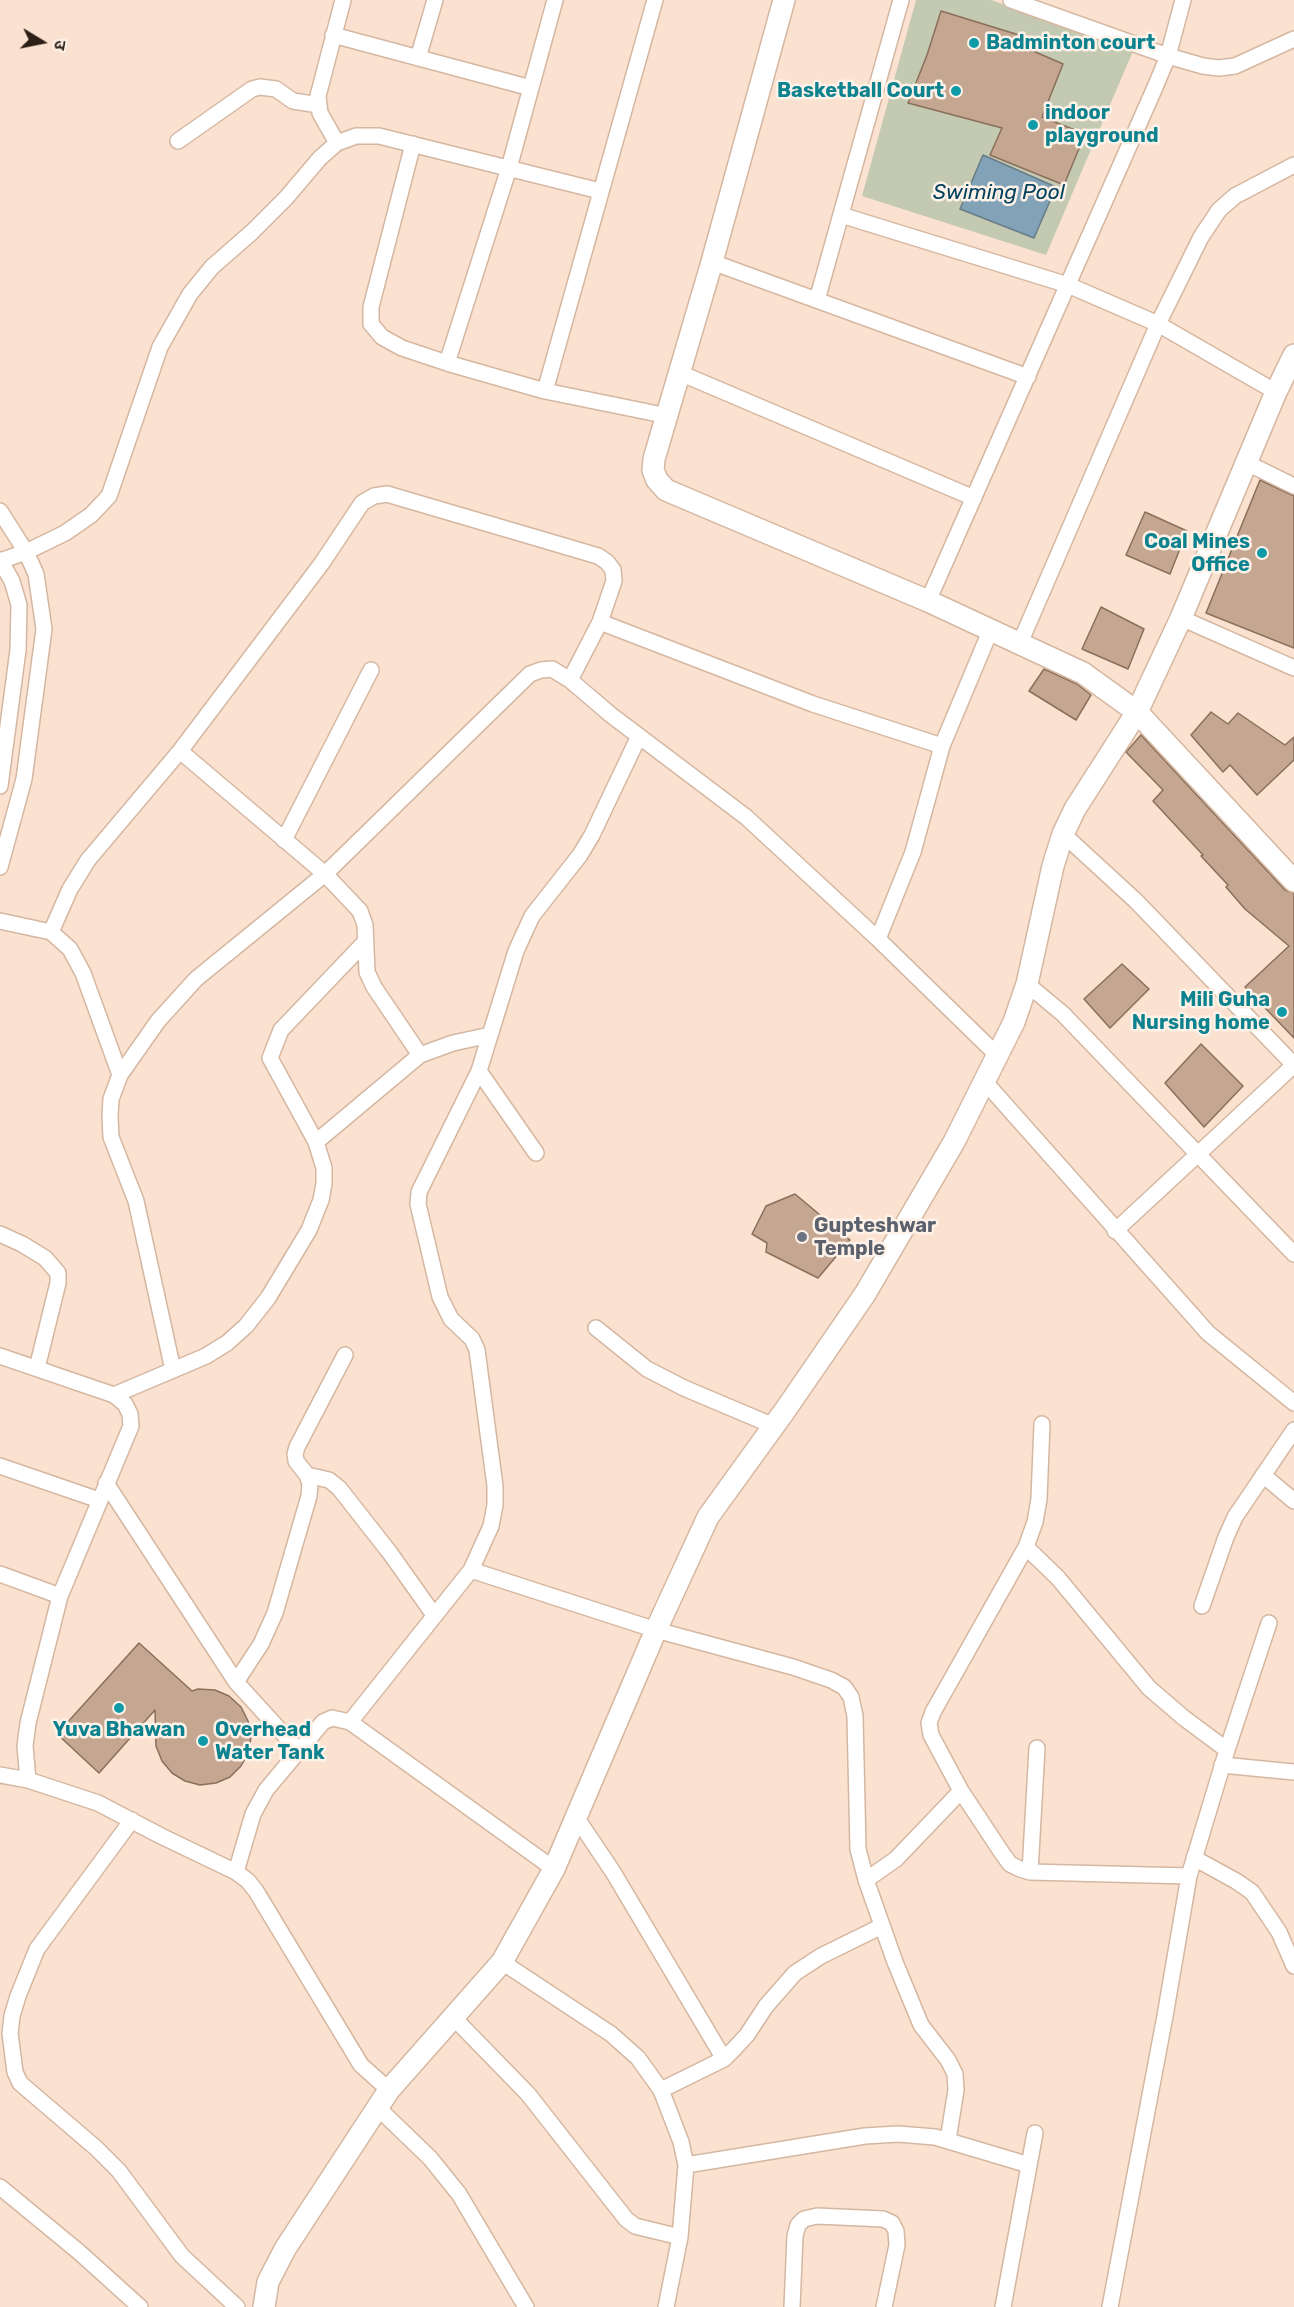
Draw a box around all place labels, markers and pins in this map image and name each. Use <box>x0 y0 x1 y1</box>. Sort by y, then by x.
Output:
place label: Badminton court <box>986 31 1155 55</box>
marker: Badminton court <box>967 36 981 50</box>
place label: Basketball Court <box>777 79 944 103</box>
marker: Basketball Court <box>949 84 963 98</box>
place label: indoor playground <box>1045 101 1159 148</box>
marker: indoor playground <box>1026 118 1040 132</box>
place label: Coal Mines Office <box>1144 530 1250 577</box>
marker: Coal Mines Office <box>1255 546 1269 560</box>
place label: Mili Guha Nursing home <box>1132 988 1270 1035</box>
marker: Mili Guha Nursing home <box>1275 1005 1289 1019</box>
place label: Gupteshwar Temple <box>814 1214 936 1261</box>
marker: Gupteshwar Temple <box>795 1230 809 1244</box>
marker: Yuva Bhawan <box>112 1701 126 1715</box>
place label: Yuva Bhawan <box>53 1718 185 1742</box>
place label: Overhead Water Tank <box>215 1718 325 1765</box>
marker: Overhead Water Tank <box>196 1734 210 1748</box>

